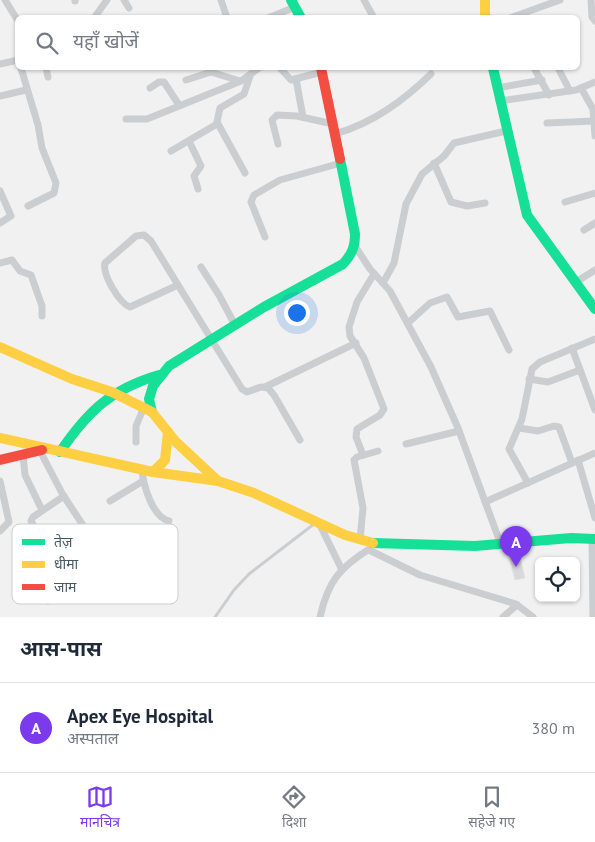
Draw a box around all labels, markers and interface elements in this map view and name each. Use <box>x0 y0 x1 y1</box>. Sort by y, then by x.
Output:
search box <box>15 15 580 70</box>
icon: search <box>33 29 61 57</box>
text: यहाँ खोजें <box>73 29 139 53</box>
your location <box>284 300 310 326</box>
legend <box>12 524 178 604</box>
pin: A <box>500 526 532 567</box>
text: तेज़ <box>54 533 73 551</box>
text: धीमा <box>54 555 79 573</box>
map controls <box>535 557 580 602</box>
button: locate <box>535 557 580 602</box>
text: जाम <box>54 578 77 596</box>
text: आस-पास <box>20 635 102 662</box>
text: Apex Eye Hospital <box>67 704 213 728</box>
text: A <box>31 718 41 738</box>
text: 380 m <box>532 718 575 738</box>
text: अस्पताल <box>67 728 119 748</box>
tab: मानचित्र <box>80 783 120 833</box>
tab: दिशा <box>280 783 308 833</box>
tab: सहेजे गए <box>468 783 515 833</box>

